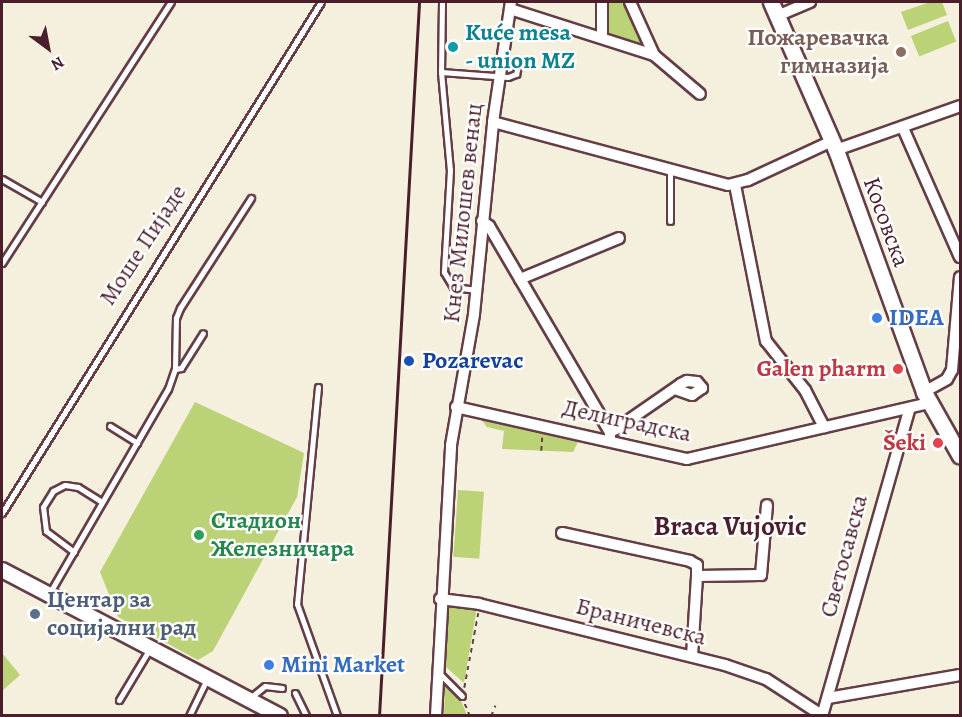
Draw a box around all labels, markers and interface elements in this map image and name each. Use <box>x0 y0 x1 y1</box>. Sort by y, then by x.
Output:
north arrow <box>18 18 78 78</box>
place label: Kuće mesa - union MZ <box>465 19 575 75</box>
place label: Пожаревачка гимназија <box>748 24 889 80</box>
marker: Kuće mesa - union MZ <box>446 40 460 54</box>
marker: Пожаревачка гимназија <box>894 45 908 59</box>
text: N <box>47 51 68 76</box>
street label: Кнез Милошев венац <box>437 102 489 324</box>
street label: Косовска <box>856 173 916 271</box>
street label: Моше Пијаде <box>93 179 193 311</box>
place label: IDEA <box>889 304 944 332</box>
marker: IDEA <box>870 311 884 325</box>
place label: Pozarevac <box>422 347 523 375</box>
marker: Pozarevac <box>400 352 418 370</box>
place label: Galen pharm <box>756 355 886 383</box>
marker: Galen pharm <box>891 362 905 376</box>
street label: Делиградска <box>560 393 694 449</box>
place label: Šeki <box>883 429 926 457</box>
marker: Šeki <box>931 436 945 450</box>
street label: Светосавска <box>814 492 874 620</box>
place label: Стадион Железничара <box>211 507 354 563</box>
district label: Braca Vujovic <box>653 511 807 543</box>
marker: Стадион Железничара <box>192 528 206 542</box>
place label: Центар за социјални рад <box>47 586 196 642</box>
street label: Браничевска <box>573 592 709 652</box>
marker: Центар за социјални рад <box>28 607 42 621</box>
place label: Mini Market <box>281 651 405 679</box>
marker: Mini Market <box>262 658 276 672</box>

